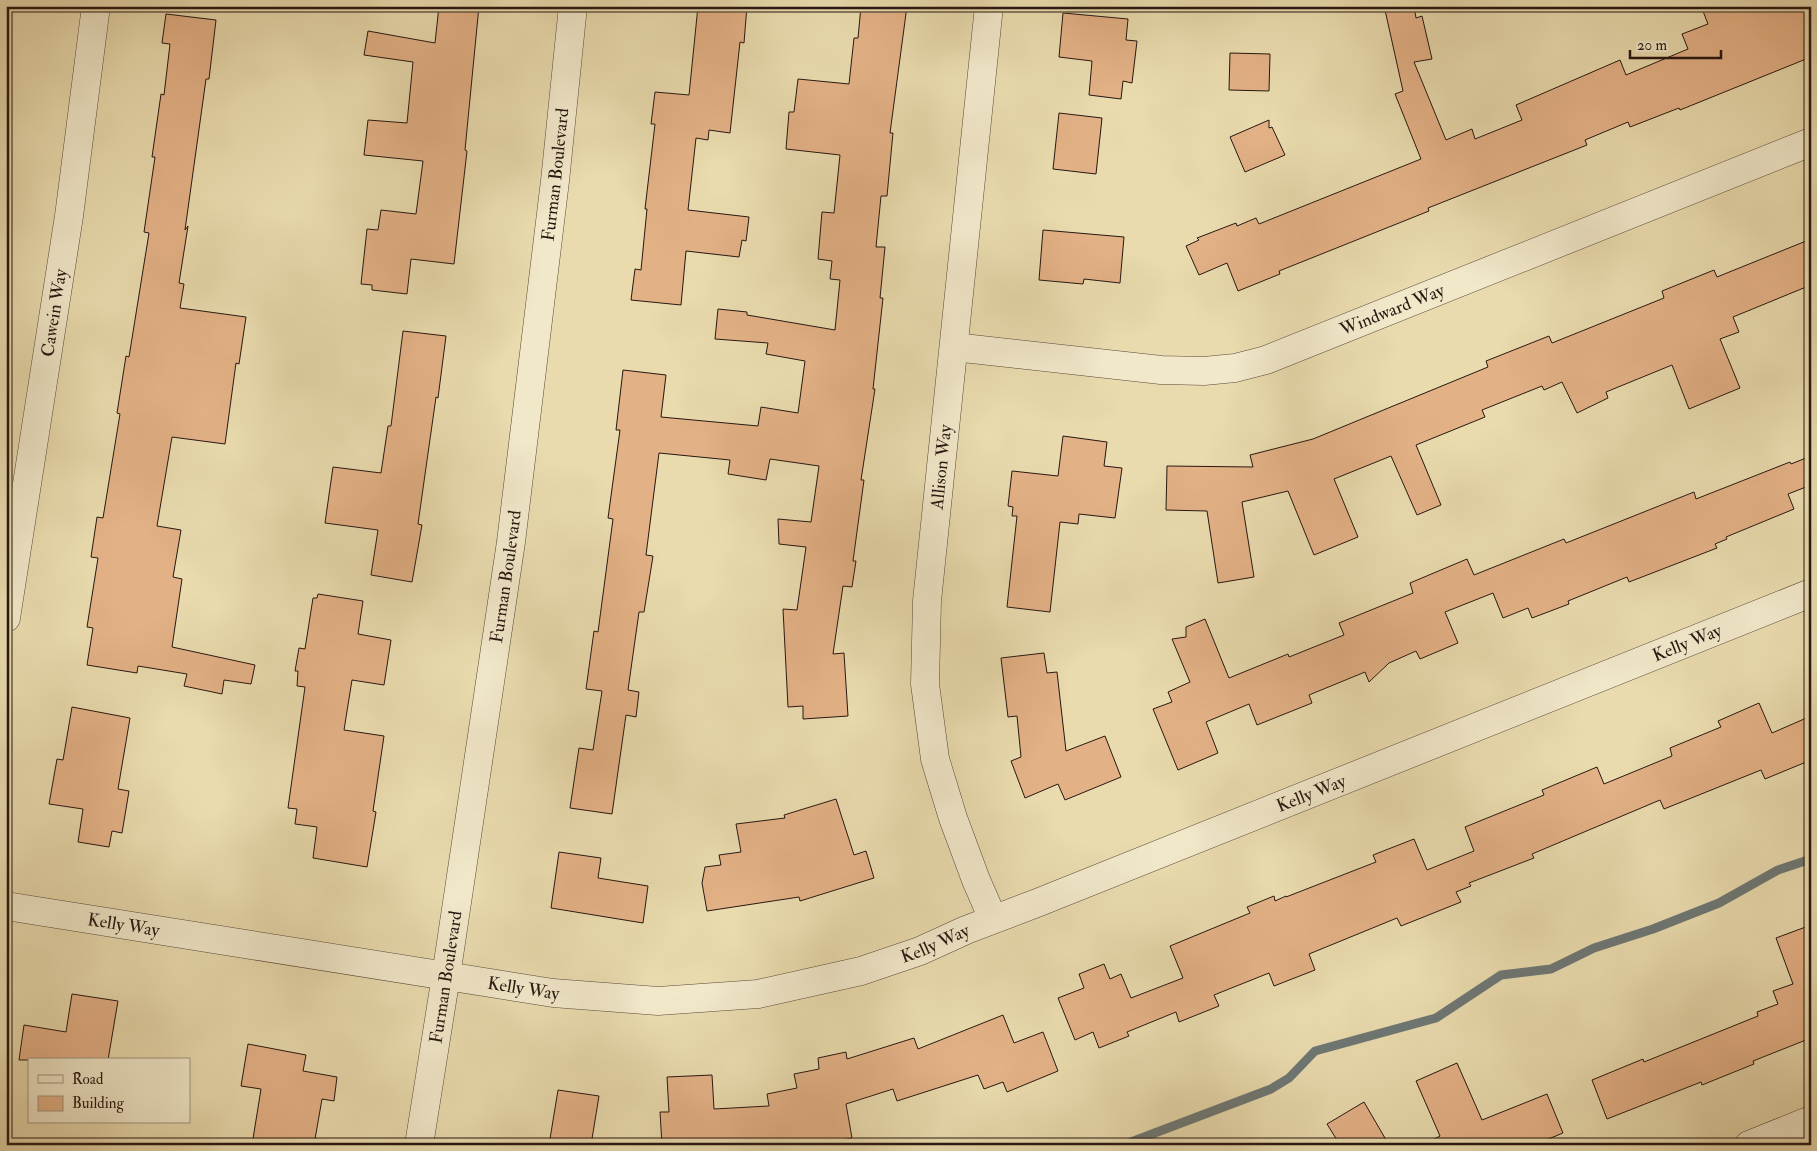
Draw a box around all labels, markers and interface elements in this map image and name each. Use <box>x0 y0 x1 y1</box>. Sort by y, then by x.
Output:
scale bar <box>1630 28 1721 60</box>
text: 20 m <box>1637 36 1667 55</box>
street label: Furman Boulevard <box>537 107 574 243</box>
street label: Cawein Way <box>36 266 73 358</box>
street label: Windward Way <box>1335 278 1449 342</box>
street label: Allison Way <box>926 422 958 512</box>
street label: Furman Boulevard <box>485 509 527 645</box>
street label: Kelly Way <box>1649 619 1726 667</box>
street label: Kelly Way <box>1273 769 1350 818</box>
street label: Kelly Way <box>86 908 162 942</box>
street label: Furman Boulevard <box>424 909 468 1045</box>
street label: Kelly Way <box>898 919 974 969</box>
street label: Kelly Way <box>486 972 561 1006</box>
legend <box>28 1058 190 1124</box>
text: Road <box>72 1070 104 1089</box>
text: Building <box>72 1094 124 1113</box>

